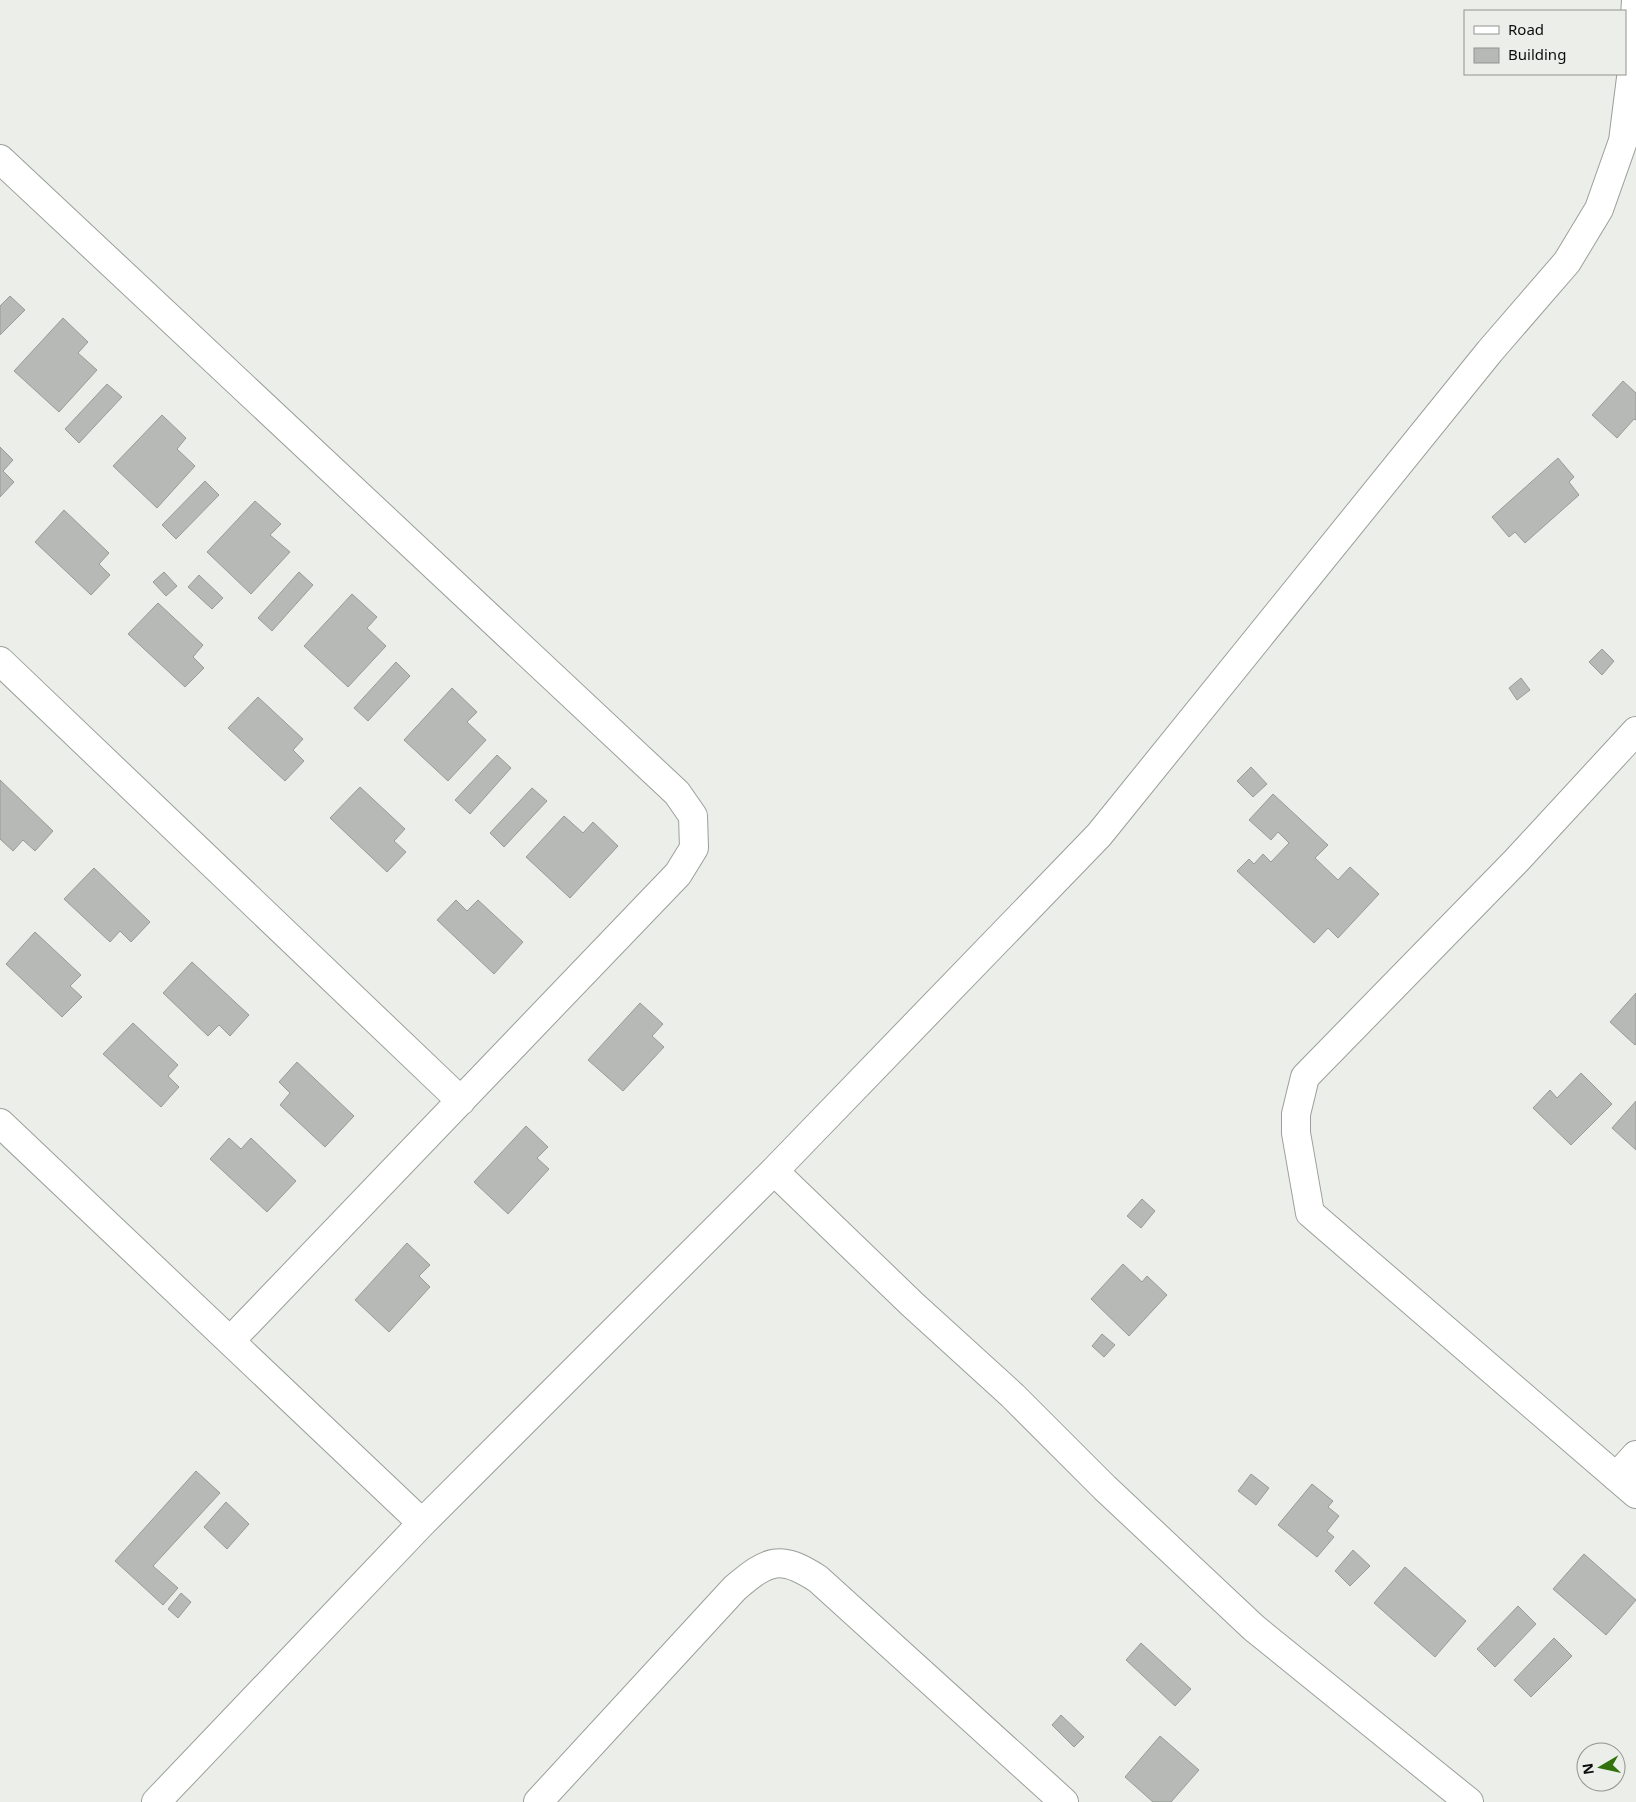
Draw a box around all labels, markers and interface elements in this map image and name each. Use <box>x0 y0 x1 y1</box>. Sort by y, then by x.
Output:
legend <box>1464 10 1626 75</box>
text: Road <box>1508 19 1544 39</box>
text: Building <box>1508 44 1566 64</box>
north arrow <box>1576 1742 1626 1792</box>
text: N <box>1577 1762 1598 1776</box>

